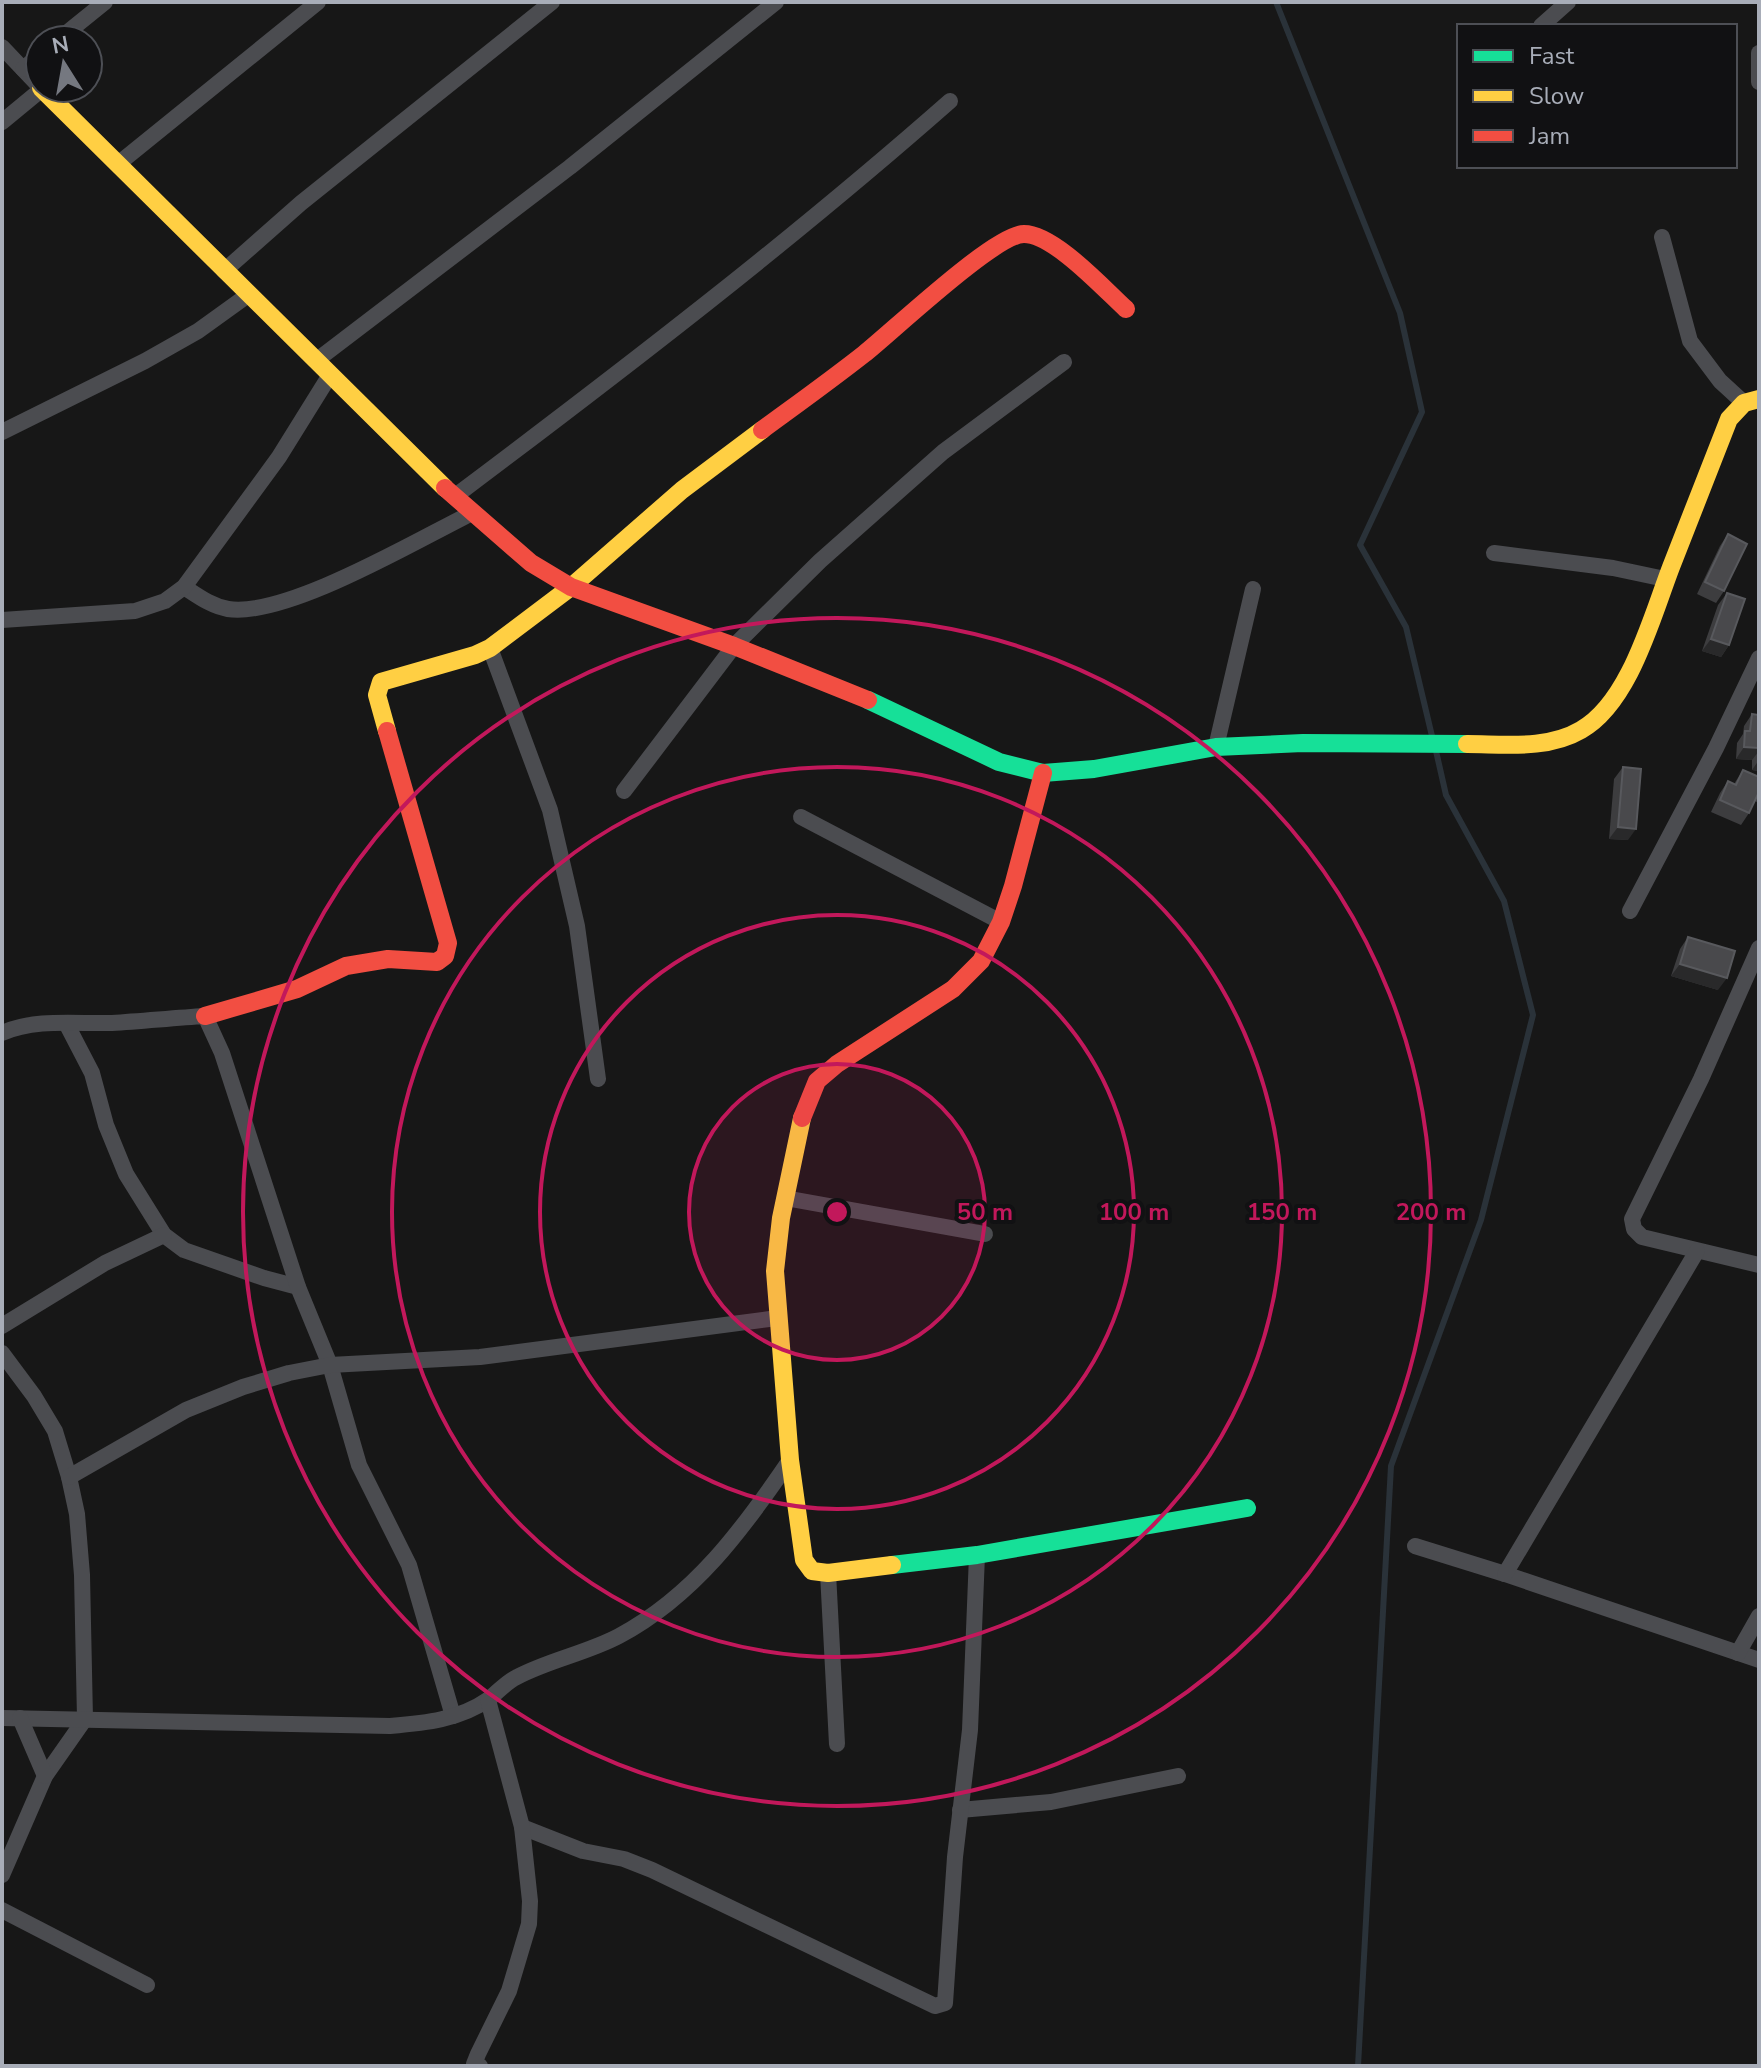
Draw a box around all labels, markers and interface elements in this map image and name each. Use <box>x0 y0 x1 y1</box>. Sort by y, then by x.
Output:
north arrow <box>24 24 104 104</box>
legend <box>1457 24 1737 168</box>
text: N <box>49 29 71 62</box>
text: Fast <box>1529 40 1575 72</box>
text: Slow <box>1529 80 1584 112</box>
text: Jam <box>1528 120 1570 152</box>
text: 50 m <box>957 1196 1013 1228</box>
text: 100 m <box>1099 1196 1169 1228</box>
text: 150 m <box>1247 1196 1317 1228</box>
text: 200 m <box>1396 1196 1466 1228</box>
centre of rings <box>823 1198 851 1226</box>

